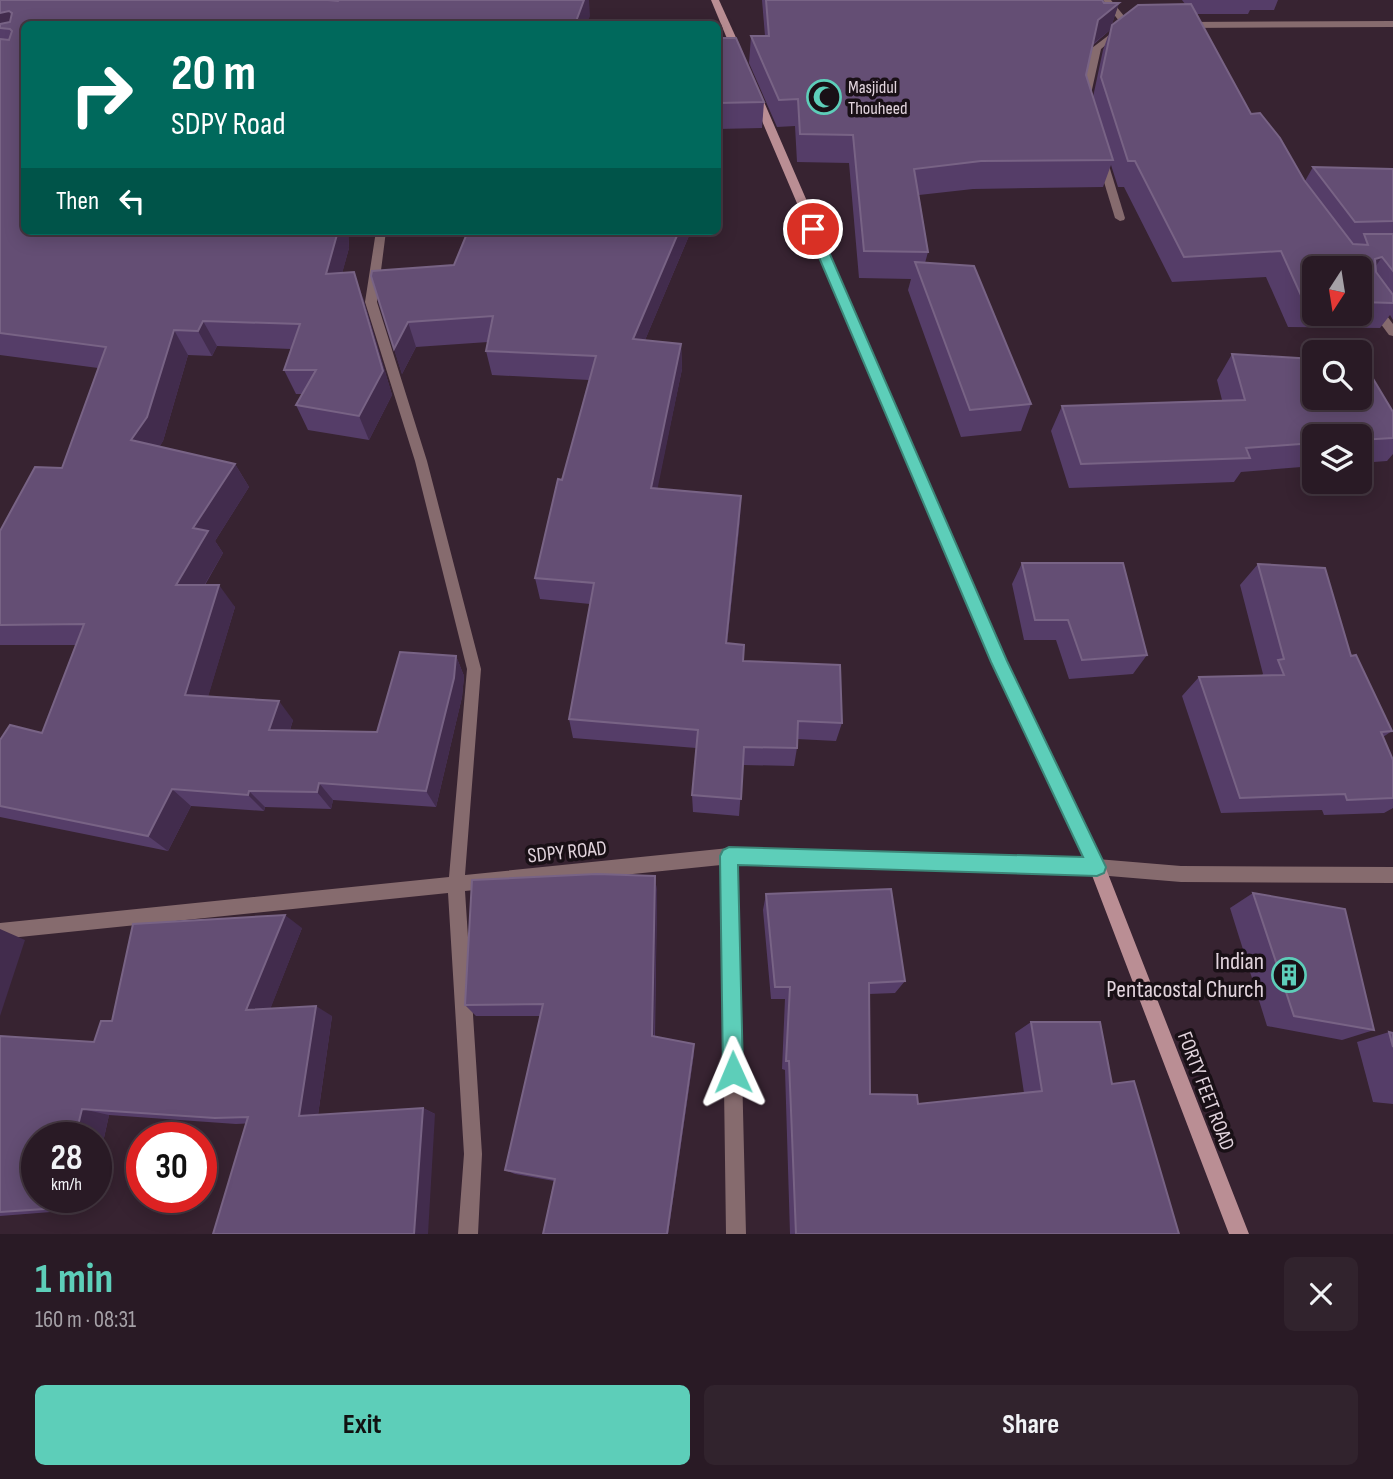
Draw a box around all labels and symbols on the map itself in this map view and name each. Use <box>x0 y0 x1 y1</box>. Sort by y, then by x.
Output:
place label: Masjidul Thouheed <box>848 77 908 119</box>
mosque icon: Masjidul Thouheed <box>805 78 843 116</box>
pin <box>783 199 843 259</box>
north arrow <box>1302 256 1372 326</box>
street label: SDPY ROAD <box>526 835 608 869</box>
place label: Indian Pentacostal Church <box>1106 947 1264 1004</box>
building icon: Indian Pentacostal Church <box>1270 956 1308 994</box>
street label: FORTY FEET ROAD <box>1172 1028 1240 1154</box>
position arrow <box>696 1035 770 1109</box>
speed limit sign: 30 <box>126 1122 217 1213</box>

